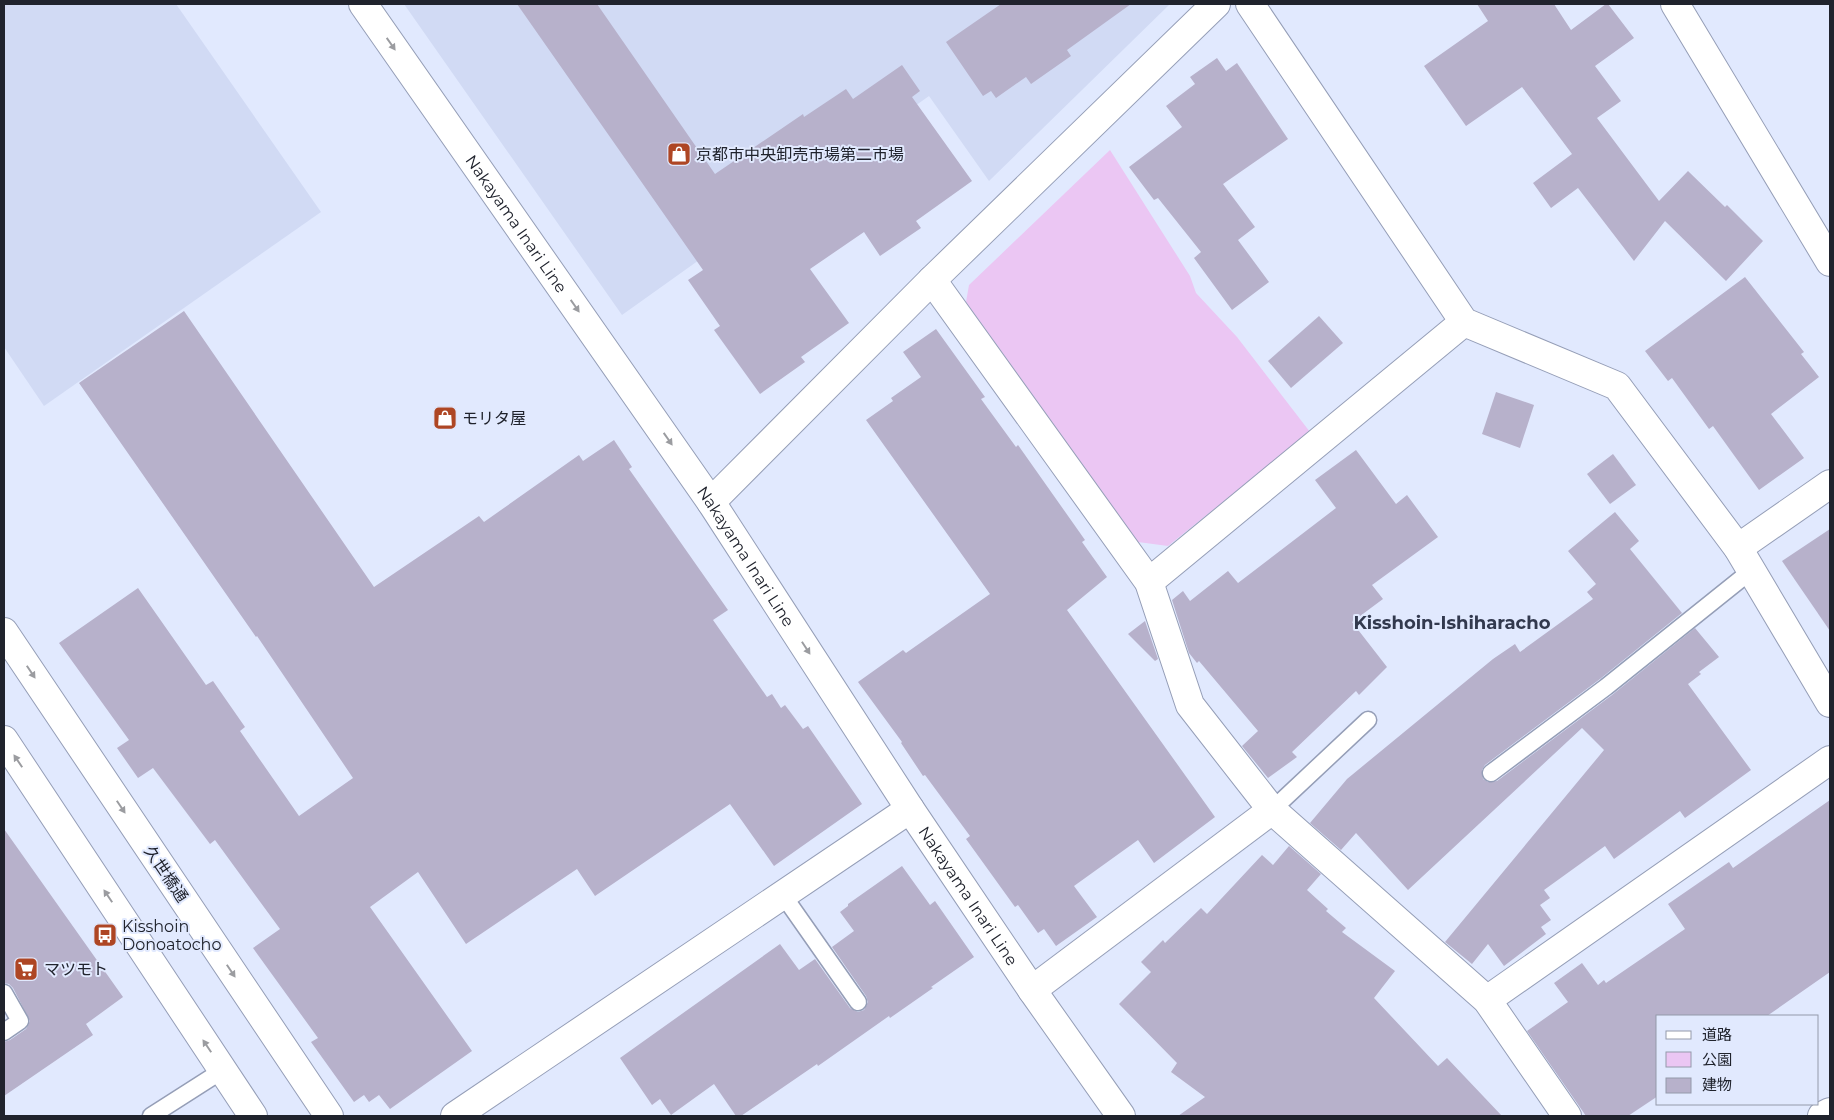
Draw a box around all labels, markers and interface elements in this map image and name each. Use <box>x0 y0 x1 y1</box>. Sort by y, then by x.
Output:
one-way arrow <box>386 37 396 51</box>
shop icon: 京都市中央卸売市場第二市場 <box>666 141 692 167</box>
place label: 京都市中央卸売市場第二市場 <box>696 145 904 164</box>
street label: Nakayama Inari Line <box>462 151 571 296</box>
one-way arrow <box>569 299 580 312</box>
shop icon: モリタ屋 <box>432 405 458 431</box>
place label: モリタ屋 <box>462 409 526 428</box>
one-way arrow <box>663 432 673 446</box>
street label: Nakayama Inari Line <box>693 482 799 630</box>
district label: Kisshoin-Ishiharacho <box>1354 612 1551 634</box>
one-way arrow <box>801 641 810 654</box>
one-way arrow <box>26 665 36 679</box>
one-way arrow <box>13 754 23 768</box>
one-way arrow <box>117 800 126 814</box>
street label: Nakayama Inari Line <box>915 823 1022 969</box>
street label: 久世橋通 <box>140 842 192 906</box>
one-way arrow <box>103 890 112 903</box>
place label: Kisshoin Donoatocho <box>122 917 221 954</box>
bus stop icon: Kisshoin Donoatocho <box>92 922 118 948</box>
supermarket icon: マツモト <box>13 956 39 982</box>
place label: マツモト <box>44 960 108 979</box>
one-way arrow <box>227 964 236 978</box>
legend <box>1656 1015 1819 1105</box>
text: 道路 <box>1702 1025 1732 1044</box>
one-way arrow <box>202 1040 212 1053</box>
text: 公園 <box>1702 1050 1732 1069</box>
text: 建物 <box>1702 1075 1732 1094</box>

